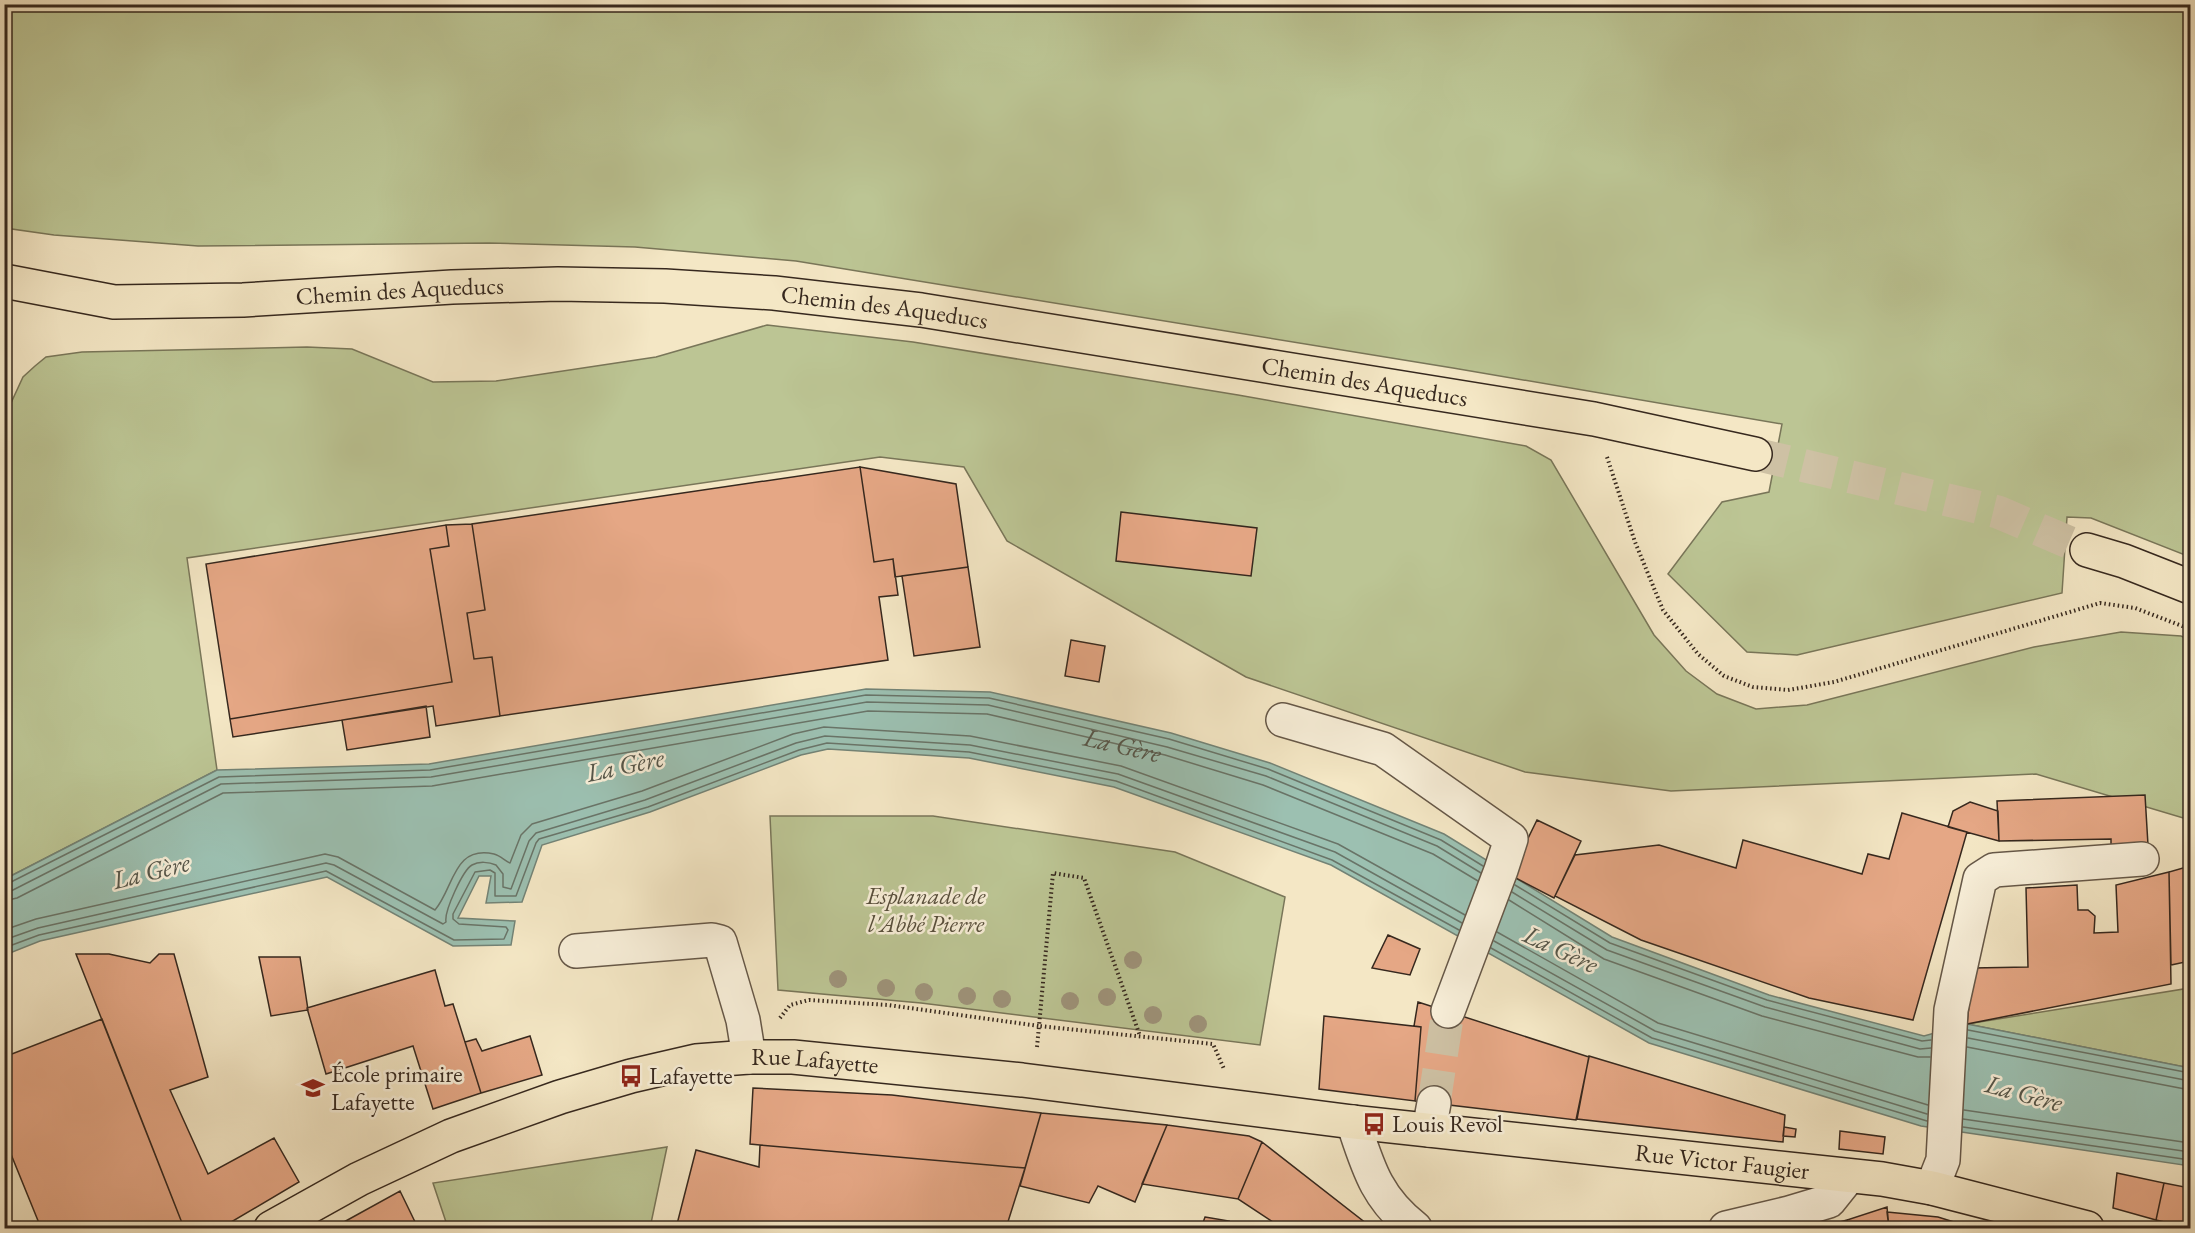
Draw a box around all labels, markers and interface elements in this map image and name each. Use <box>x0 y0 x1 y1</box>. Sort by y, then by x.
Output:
street label: Chemin des Aqueducs <box>295 270 504 312</box>
street label: Chemin des Aqueducs <box>779 278 990 336</box>
street label: Chemin des Aqueducs <box>1259 349 1470 413</box>
water label: La Gère <box>1079 720 1166 771</box>
water label: La Gère <box>582 740 668 790</box>
water label: La Gère <box>108 845 194 897</box>
park label: Esplanade de l'Abbé Pierre <box>865 880 986 939</box>
water label: La Gère <box>1517 917 1605 981</box>
street label: Rue Lafayette <box>751 1041 880 1081</box>
place label: École primaire Lafayette <box>331 1058 463 1117</box>
place label: Lafayette <box>649 1060 733 1091</box>
bus stop icon: Lafayette <box>618 1063 644 1089</box>
water label: La Gère <box>1981 1066 2067 1120</box>
school or university icon: École primaire Lafayette <box>300 1075 326 1101</box>
place label: Louis Revol <box>1392 1108 1503 1139</box>
bus stop icon: Louis Revol <box>1361 1111 1387 1137</box>
street label: Rue Victor Faugier <box>1633 1136 1811 1186</box>

